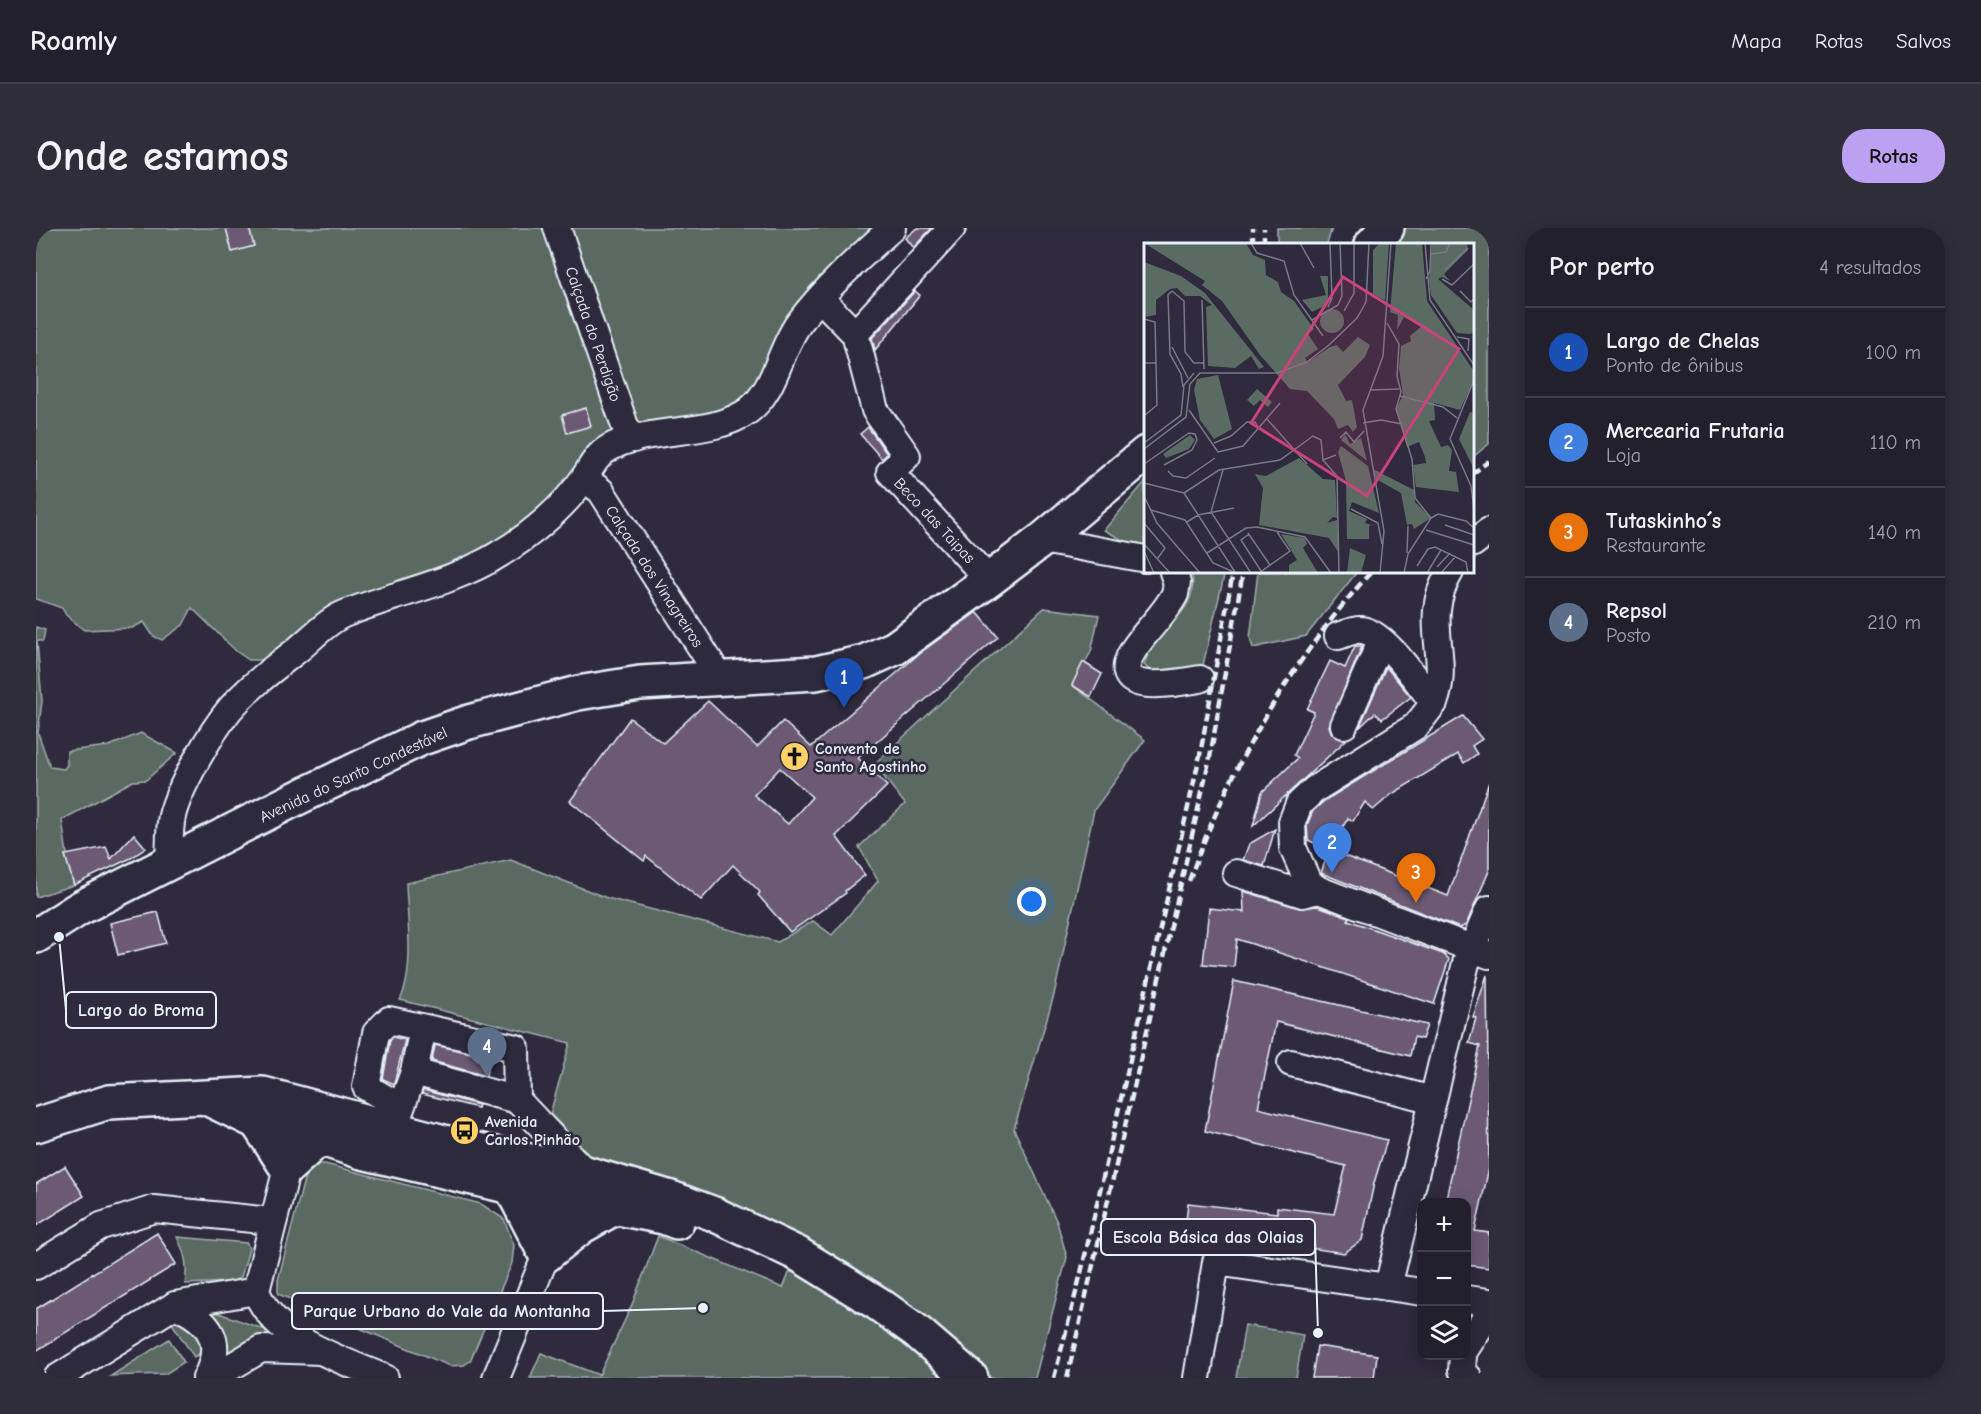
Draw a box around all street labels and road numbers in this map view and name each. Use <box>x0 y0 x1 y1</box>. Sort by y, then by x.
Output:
street label: Calçada do Perdigão <box>562 265 625 404</box>
street label: Beco das Taipas <box>890 474 979 567</box>
street label: Calçada dos Vinagreiros <box>602 502 707 651</box>
street label: Avenida do Santo Condestável <box>257 723 450 826</box>

